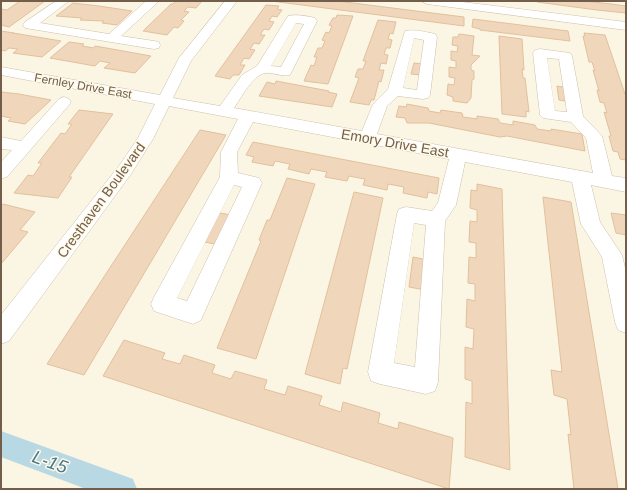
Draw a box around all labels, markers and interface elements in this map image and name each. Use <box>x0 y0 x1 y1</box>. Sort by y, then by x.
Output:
street label: Fernley Drive East <box>33 71 133 102</box>
street label: Emory Drive East <box>340 126 450 160</box>
street label: Cresthaven Boulevard <box>54 139 148 261</box>
water label: L-15 <box>30 446 71 478</box>

